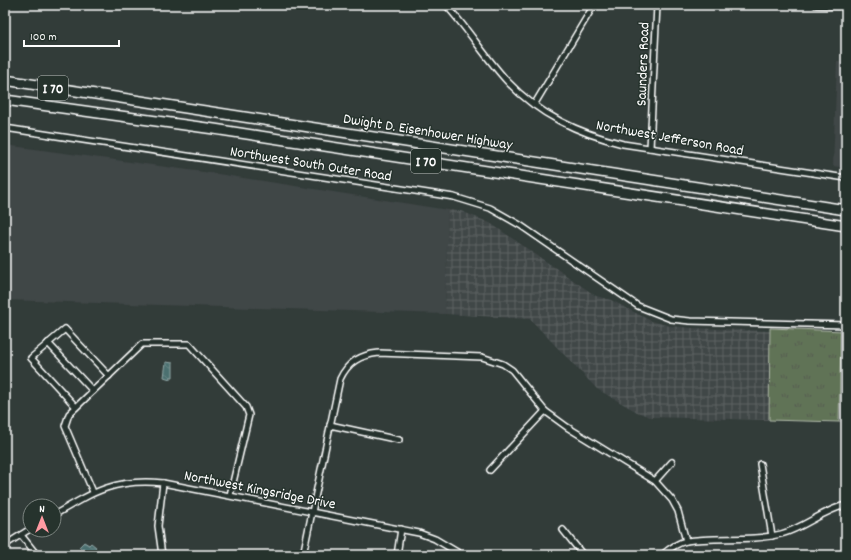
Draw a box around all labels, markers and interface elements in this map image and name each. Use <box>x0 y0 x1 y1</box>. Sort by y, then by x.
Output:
scale bar <box>24 22 119 48</box>
street label: Saunders Road <box>632 22 656 106</box>
text: 100 m <box>30 29 57 46</box>
road number: I 70 <box>38 76 68 100</box>
street label: Dwight D. Eisenhower Highway <box>341 109 515 157</box>
street label: Northwest Jefferson Road <box>594 115 745 163</box>
street label: Northwest South Outer Road <box>228 141 393 189</box>
road number: I 70 <box>411 149 441 173</box>
street label: Northwest Kingsridge Drive <box>182 465 338 517</box>
north arrow <box>22 498 62 538</box>
text: N <box>39 502 45 518</box>

